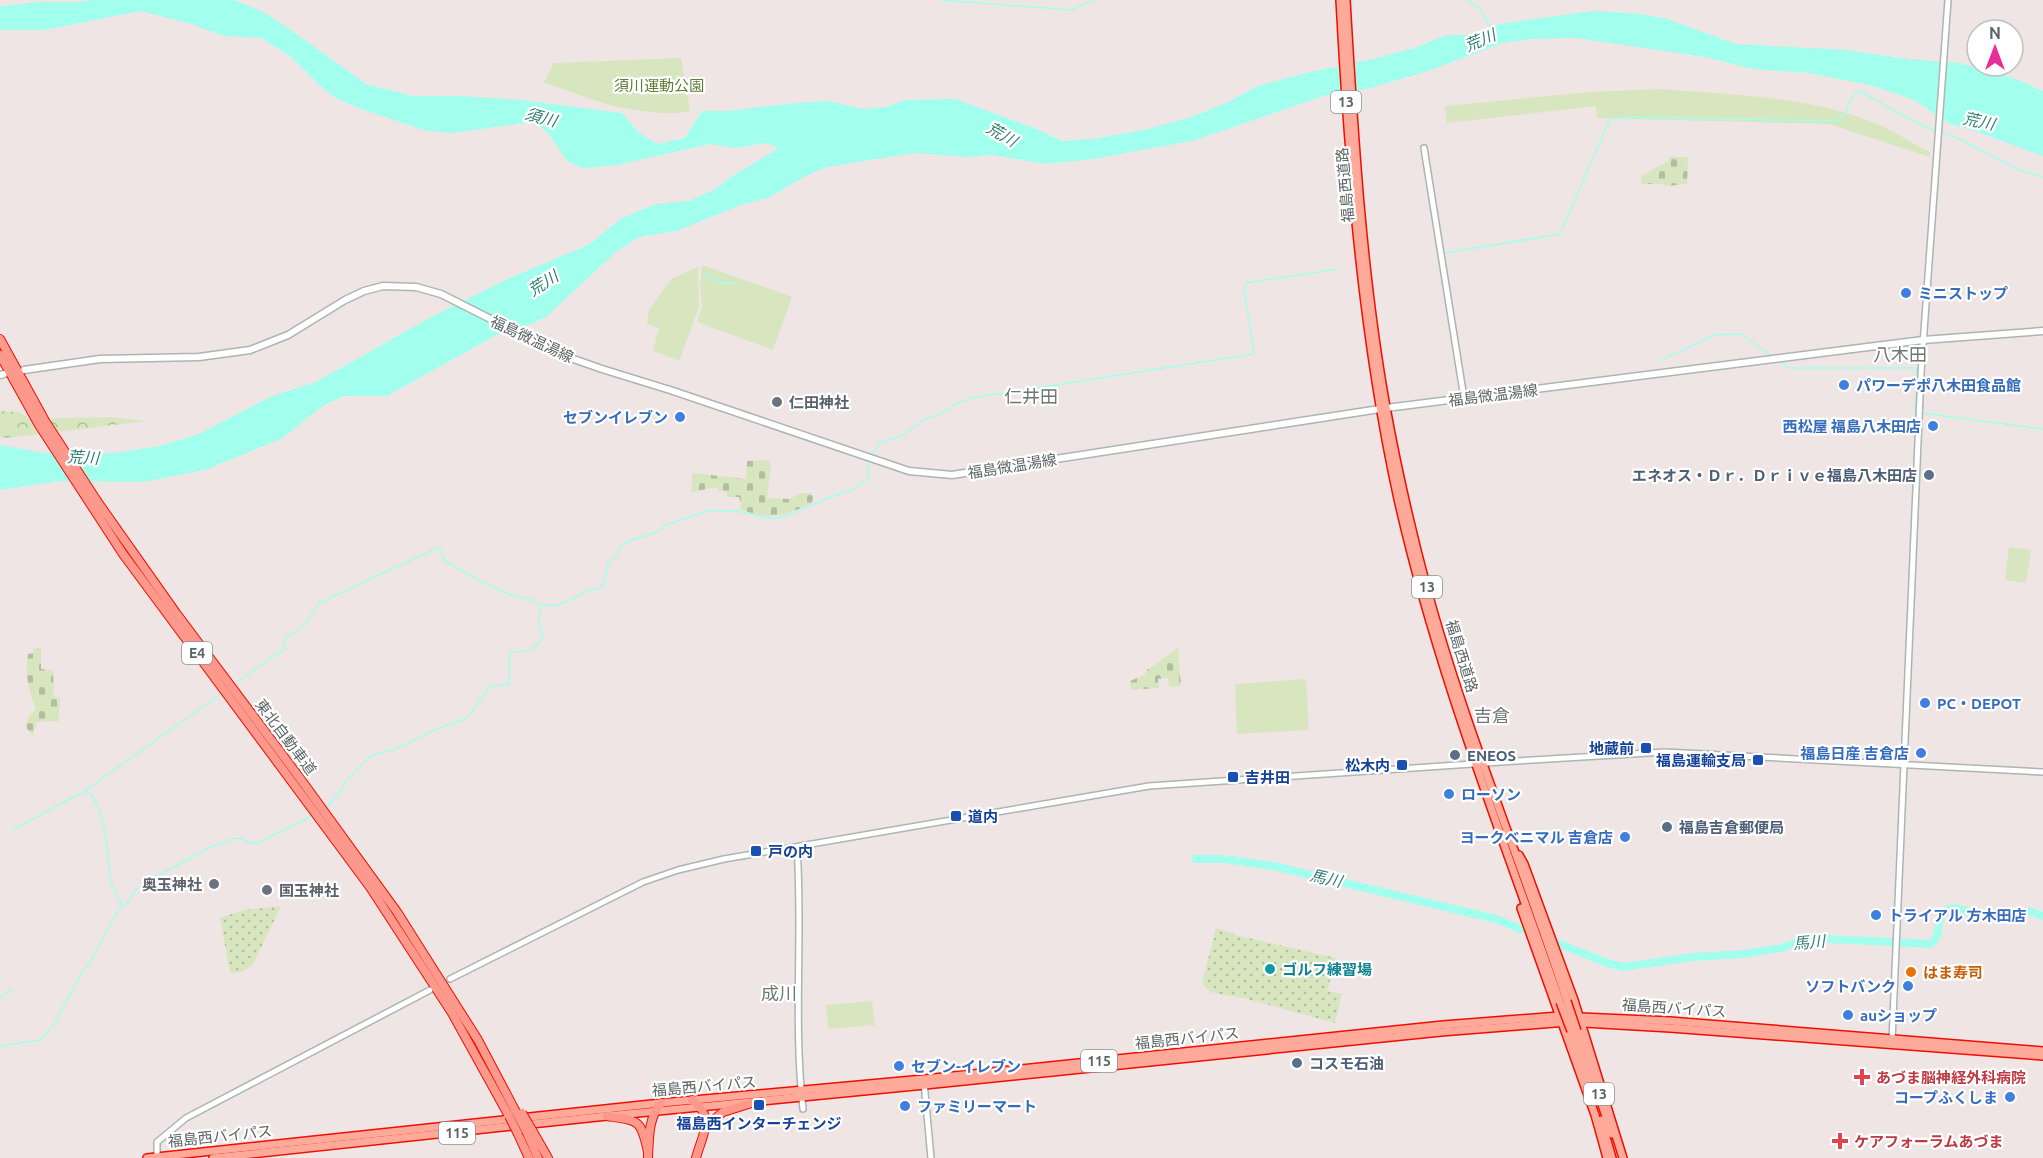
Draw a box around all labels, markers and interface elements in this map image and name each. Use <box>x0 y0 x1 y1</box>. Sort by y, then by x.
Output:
north arrow <box>1965 18 2025 78</box>
text: N <box>1989 24 2001 42</box>
water label: 荒川 <box>1462 25 1500 55</box>
park label: 須川運動公園 <box>614 77 704 94</box>
road number: 13 <box>1331 91 1361 113</box>
water label: 須川 <box>523 104 561 130</box>
water label: 荒川 <box>1961 109 1998 134</box>
water label: 荒川 <box>984 118 1022 151</box>
street label: 福島西道路 <box>1333 147 1357 223</box>
water label: 荒川 <box>525 266 563 299</box>
place label: ミニストップ <box>1918 285 2008 302</box>
marker: ミニストップ <box>1899 286 1913 300</box>
street label: 福島微温湯線 <box>488 312 576 366</box>
district label: 八木田 <box>1873 344 1927 364</box>
place label: パワーデポ八木田食品館 <box>1856 377 2021 394</box>
marker: パワーデポ八木田食品館 <box>1837 378 1851 392</box>
street label: 福島微温湯線 <box>1447 381 1539 409</box>
district label: 仁井田 <box>1004 386 1058 406</box>
place label: 仁田神社 <box>789 394 849 411</box>
marker: 仁田神社 <box>770 395 784 409</box>
place label: セブンイレブン <box>563 409 668 426</box>
marker: セブンイレブン <box>673 410 687 424</box>
place label: 西松屋 福島八木田店 <box>1782 418 1921 435</box>
marker: 西松屋 福島八木田店 <box>1926 419 1940 433</box>
water label: 荒川 <box>67 447 101 467</box>
street label: 福島微温湯線 <box>966 451 1058 481</box>
place label: エネオス・Ｄｒ．Ｄｒｉｖｅ福島八木田店 <box>1632 467 1917 484</box>
marker: エネオス・Ｄｒ．Ｄｒｉｖｅ福島八木田店 <box>1922 468 1936 482</box>
road number: 13 <box>1412 576 1442 598</box>
street label: 福島西道路 <box>1443 618 1481 694</box>
road number: E4 <box>182 642 212 664</box>
place label: PC・DEPOT <box>1937 695 2021 712</box>
street label: 東北自動車道 <box>252 696 320 778</box>
marker: PC・DEPOT <box>1918 696 1932 710</box>
district label: 吉倉 <box>1474 705 1510 725</box>
place label: 地蔵前 <box>1589 740 1634 757</box>
marker: 地蔵前 <box>1639 741 1653 755</box>
place label: 福島日産 吉倉店 <box>1799 745 1909 762</box>
marker: 福島日産 吉倉店 <box>1914 746 1928 760</box>
place label: ENEOS <box>1467 747 1516 764</box>
marker: ENEOS <box>1448 748 1462 762</box>
place label: 福島運輸支局 <box>1655 752 1746 769</box>
marker: 福島運輸支局 <box>1751 753 1765 767</box>
place label: 松木内 <box>1345 757 1390 774</box>
marker: 松木内 <box>1395 758 1409 772</box>
place label: 吉井田 <box>1245 769 1290 786</box>
marker: 吉井田 <box>1226 770 1240 784</box>
place label: ローソン <box>1461 786 1521 803</box>
marker: ローソン <box>1442 787 1456 801</box>
place label: 道内 <box>968 808 998 825</box>
marker: 道内 <box>949 809 963 823</box>
place label: 福島吉倉郵便局 <box>1678 819 1784 836</box>
marker: 福島吉倉郵便局 <box>1660 820 1674 834</box>
place label: ヨークベニマル 吉倉店 <box>1459 829 1613 846</box>
marker: ヨークベニマル 吉倉店 <box>1618 830 1632 844</box>
place label: 戸の内 <box>768 843 813 860</box>
marker: 戸の内 <box>749 844 763 858</box>
water label: 馬川 <box>1308 866 1346 891</box>
place label: 奥玉神社 <box>142 876 202 893</box>
marker: 奥玉神社 <box>207 877 221 891</box>
place label: 国玉神社 <box>279 882 339 899</box>
marker: 国玉神社 <box>260 883 274 897</box>
place label: トライアル 方木田店 <box>1888 907 2026 924</box>
marker: トライアル 方木田店 <box>1869 908 1883 922</box>
water label: 馬川 <box>1792 931 1828 952</box>
place label: ゴルフ練習場 <box>1282 961 1372 978</box>
marker: ゴルフ練習場 <box>1263 962 1277 976</box>
place label: はま寿司 <box>1923 964 1983 981</box>
marker: はま寿司 <box>1904 965 1918 979</box>
place label: ソフトバンク <box>1805 978 1896 995</box>
marker: ソフトバンク <box>1901 979 1915 993</box>
district label: 成川 <box>761 983 797 1003</box>
street label: 福島西バイパス <box>1621 996 1727 1020</box>
place label: auショップ <box>1860 1007 1937 1024</box>
marker: auショップ <box>1841 1008 1855 1022</box>
street label: 福島西バイパス <box>1134 1024 1240 1052</box>
road number: 115 <box>1081 1050 1117 1072</box>
place label: コスモ石油 <box>1309 1055 1384 1072</box>
marker: コスモ石油 <box>1290 1056 1304 1070</box>
place label: セブン-イレブン <box>911 1058 1021 1075</box>
marker: セブン-イレブン <box>892 1059 906 1073</box>
marker: あづま脳神経外科病院 <box>1853 1068 1871 1086</box>
place label: あづま脳神経外科病院 <box>1876 1069 2026 1086</box>
street label: 福島西バイパス <box>651 1073 757 1099</box>
road number: 13 <box>1584 1083 1614 1105</box>
place label: コープふくしま <box>1894 1089 1998 1106</box>
marker: コープふくしま <box>2003 1090 2017 1104</box>
marker: 福島西インターチェンジ <box>752 1098 766 1112</box>
place label: ファミリーマート <box>917 1098 1037 1115</box>
marker: ファミリーマート <box>898 1099 912 1113</box>
place label: 福島西インターチェンジ <box>675 1115 842 1132</box>
street label: 福島西バイパス <box>167 1122 273 1150</box>
road number: 115 <box>439 1122 475 1144</box>
marker: ケアフォーラムあづま <box>1831 1132 1849 1150</box>
place label: ケアフォーラムあづま <box>1854 1133 2004 1150</box>

